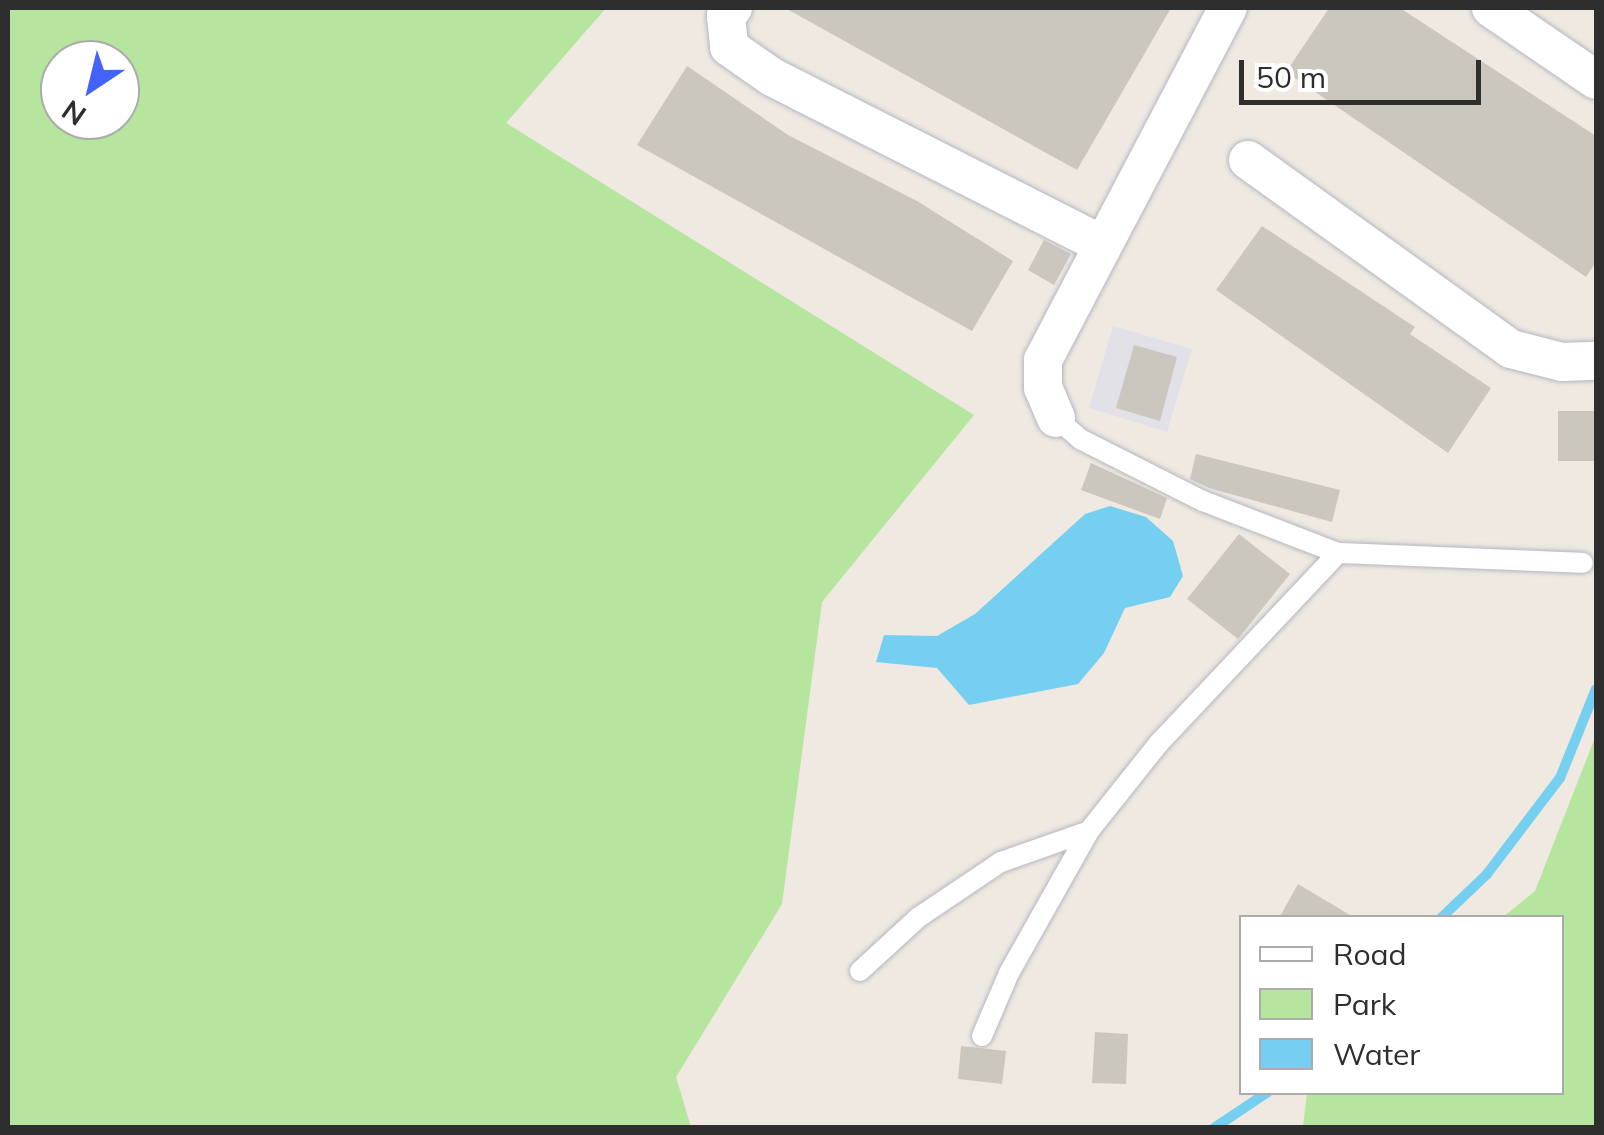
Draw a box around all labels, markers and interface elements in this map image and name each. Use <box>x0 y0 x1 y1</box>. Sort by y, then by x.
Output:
north arrow <box>40 40 140 140</box>
scale bar <box>1244 40 1486 102</box>
text: 50 m <box>1256 58 1326 96</box>
text: N <box>55 93 92 134</box>
legend <box>1239 915 1564 1095</box>
text: Road <box>1333 935 1407 973</box>
text: Park <box>1333 985 1396 1023</box>
text: Water <box>1333 1035 1420 1073</box>

